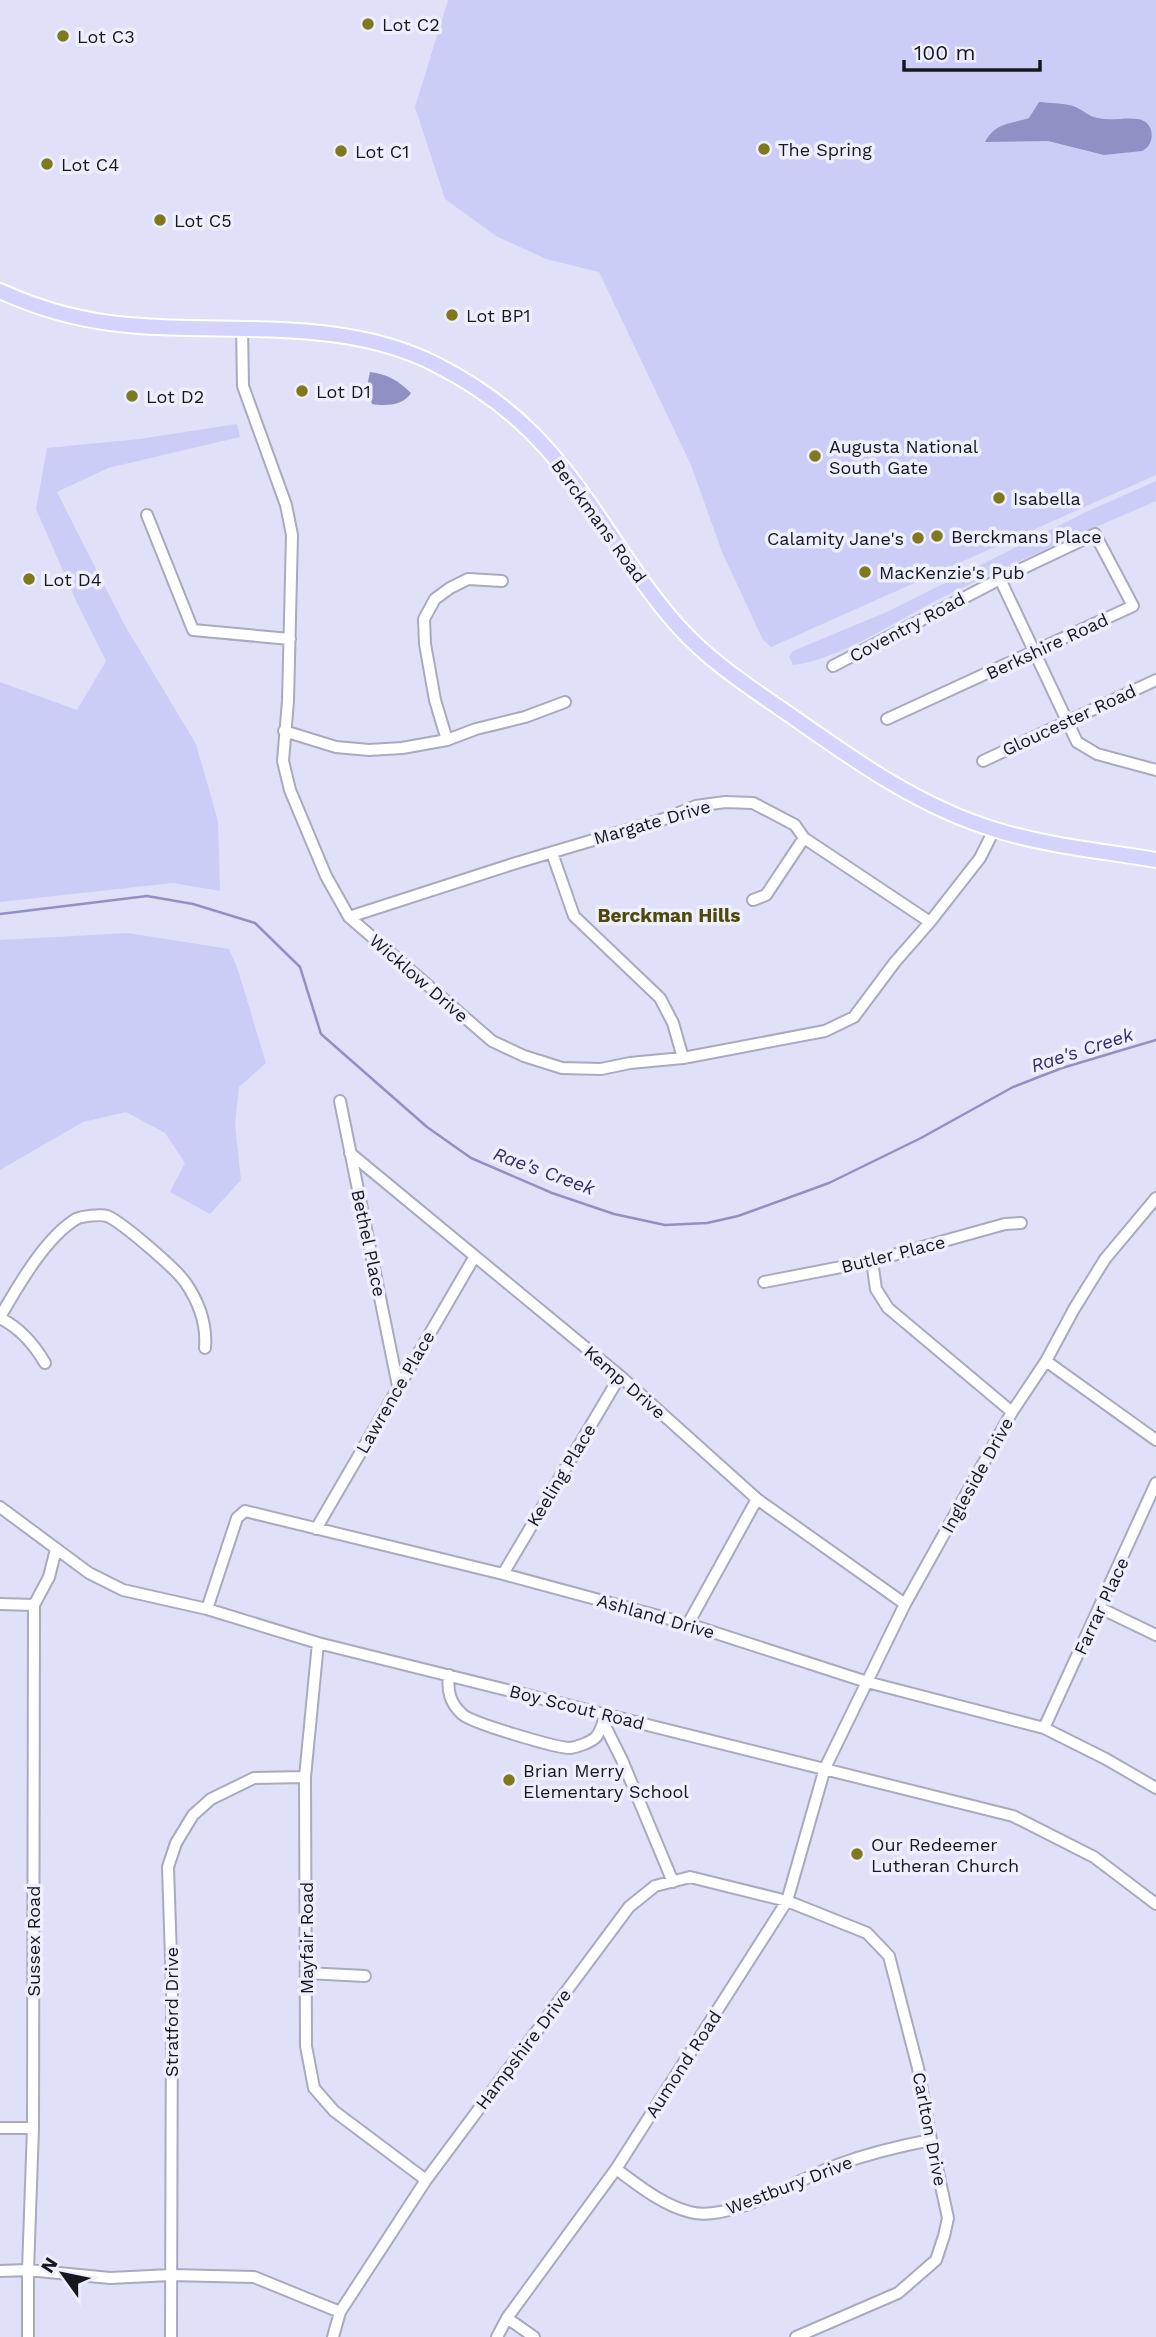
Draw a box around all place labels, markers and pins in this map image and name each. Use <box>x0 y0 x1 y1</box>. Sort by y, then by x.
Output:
place label: Lot C2 <box>382 14 440 35</box>
marker: Lot C2 <box>360 16 376 32</box>
place label: Lot C3 <box>77 26 135 47</box>
marker: Lot C3 <box>55 28 71 44</box>
place label: The Spring <box>778 139 872 160</box>
place label: Lot C1 <box>355 141 409 162</box>
marker: The Spring <box>756 141 772 157</box>
marker: Lot C1 <box>333 143 349 159</box>
place label: Lot C4 <box>61 154 119 175</box>
marker: Lot C4 <box>39 156 55 172</box>
place label: Lot C5 <box>174 210 232 231</box>
marker: Lot C5 <box>152 212 168 228</box>
place label: Lot BP1 <box>466 305 531 326</box>
marker: Lot BP1 <box>444 307 460 323</box>
place label: Lot D1 <box>316 381 371 402</box>
marker: Lot D1 <box>294 383 310 399</box>
place label: Lot D2 <box>146 386 204 407</box>
marker: Lot D2 <box>124 388 140 404</box>
place label: Augusta National South Gate <box>829 436 979 478</box>
marker: Augusta National South Gate <box>807 448 823 464</box>
place label: Isabella <box>1013 488 1081 509</box>
marker: Isabella <box>991 490 1007 506</box>
place label: Berckmans Place <box>951 526 1102 547</box>
place label: Calamity Jane's <box>767 528 904 549</box>
marker: Berckmans Place <box>929 528 945 544</box>
marker: Calamity Jane's <box>910 530 926 546</box>
place label: MacKenzie's Pub <box>879 562 1025 583</box>
marker: MacKenzie's Pub <box>857 564 873 580</box>
place label: Lot D4 <box>43 569 102 590</box>
marker: Lot D4 <box>21 571 37 587</box>
place label: Brian Merry Elementary School <box>523 1760 689 1802</box>
marker: Brian Merry Elementary School <box>501 1772 517 1788</box>
place label: Our Redeemer Lutheran Church <box>871 1834 1019 1876</box>
marker: Our Redeemer Lutheran Church <box>849 1846 865 1862</box>

